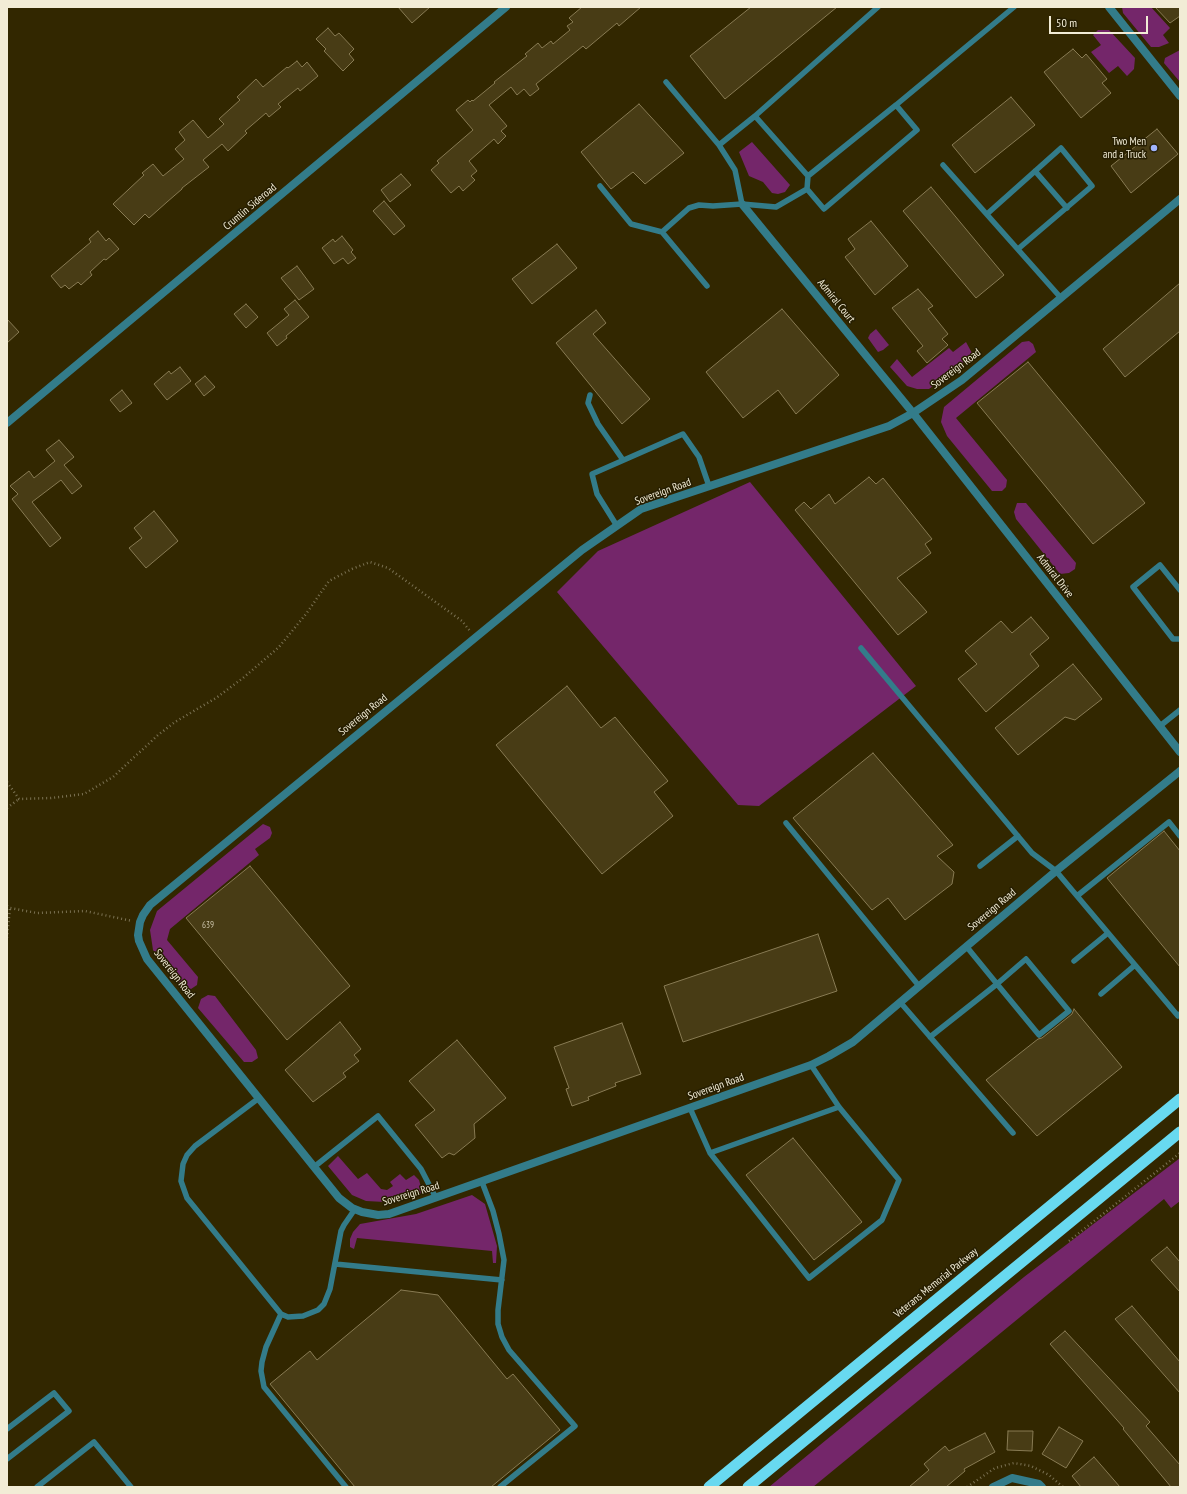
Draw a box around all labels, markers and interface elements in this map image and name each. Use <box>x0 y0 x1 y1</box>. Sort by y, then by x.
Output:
scale bar <box>1051 8 1150 34</box>
text: 50 m <box>1056 15 1077 30</box>
place label: Two Men and a Truck <box>1103 135 1146 161</box>
marker: Two Men and a Truck <box>1149 143 1159 153</box>
street label: Crumlin Sideroad <box>221 181 279 233</box>
street label: Admiral Court <box>814 276 858 326</box>
street label: Sovereign Road <box>929 346 983 392</box>
street label: Sovereign Road <box>633 476 693 508</box>
street label: Admiral Drive <box>1034 552 1076 600</box>
street label: Sovereign Road <box>336 691 390 739</box>
street label: Sovereign Road <box>965 886 1019 934</box>
house number: 639 <box>202 920 214 930</box>
street label: Sovereign Road <box>151 947 197 1001</box>
street label: Sovereign Road <box>686 1071 746 1103</box>
street label: Sovereign Road <box>381 1179 441 1209</box>
street label: Veterans Memorial Parkway <box>891 1245 981 1321</box>

